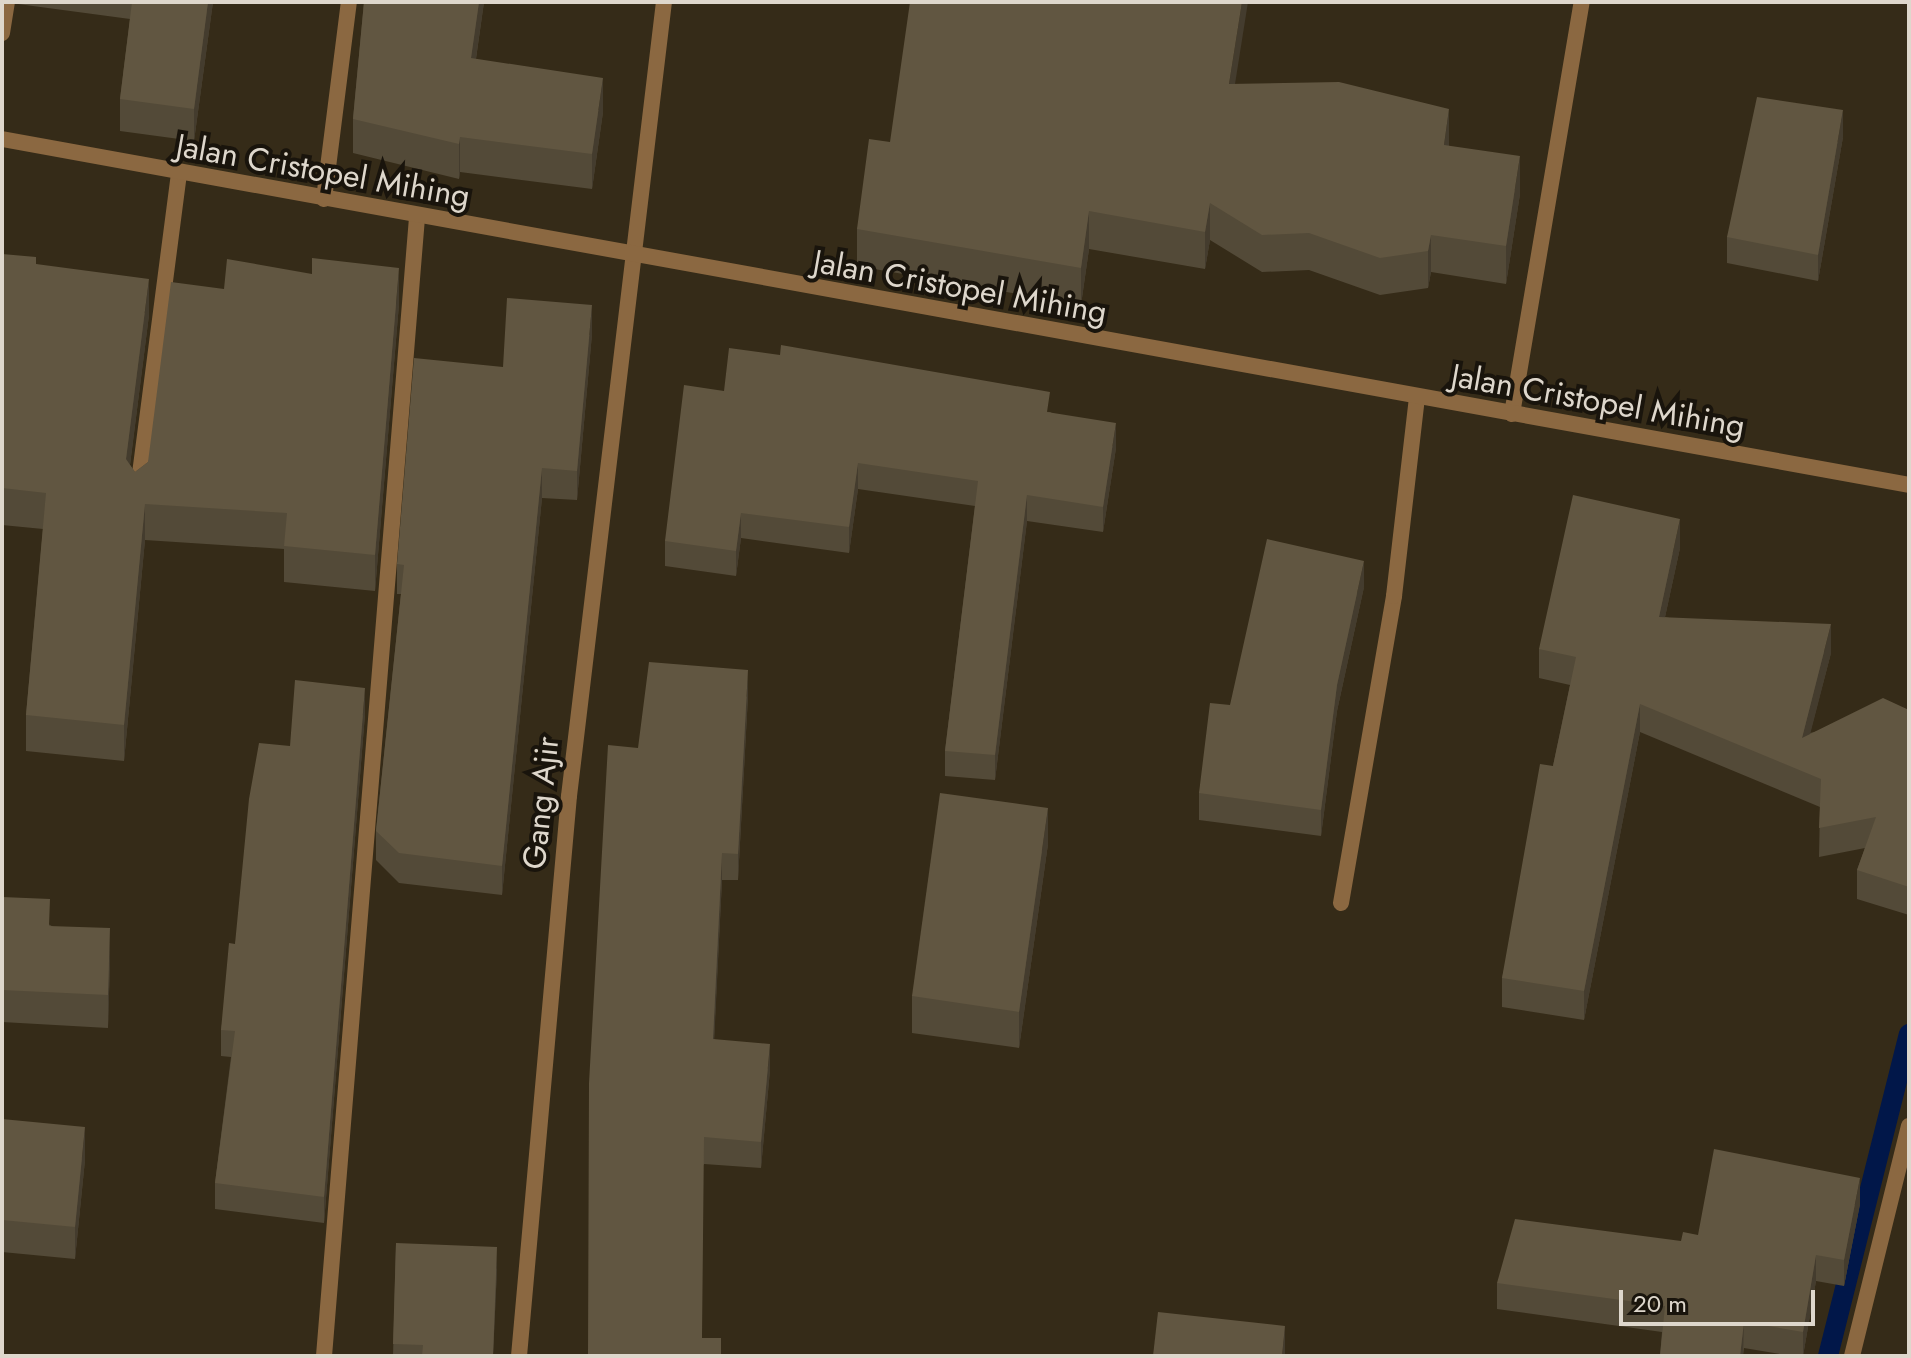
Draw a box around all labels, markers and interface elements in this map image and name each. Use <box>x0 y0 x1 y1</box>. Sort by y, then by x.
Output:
street label: Jalan Cristopel Mihing <box>173 126 473 216</box>
street label: Jalan Cristopel Mihing <box>810 242 1110 332</box>
street label: Jalan Cristopel Mihing <box>1448 356 1748 446</box>
street label: Gang Ajir <box>515 735 567 871</box>
scale bar <box>1623 1274 1819 1324</box>
text: 20 m <box>1633 1286 1687 1321</box>

